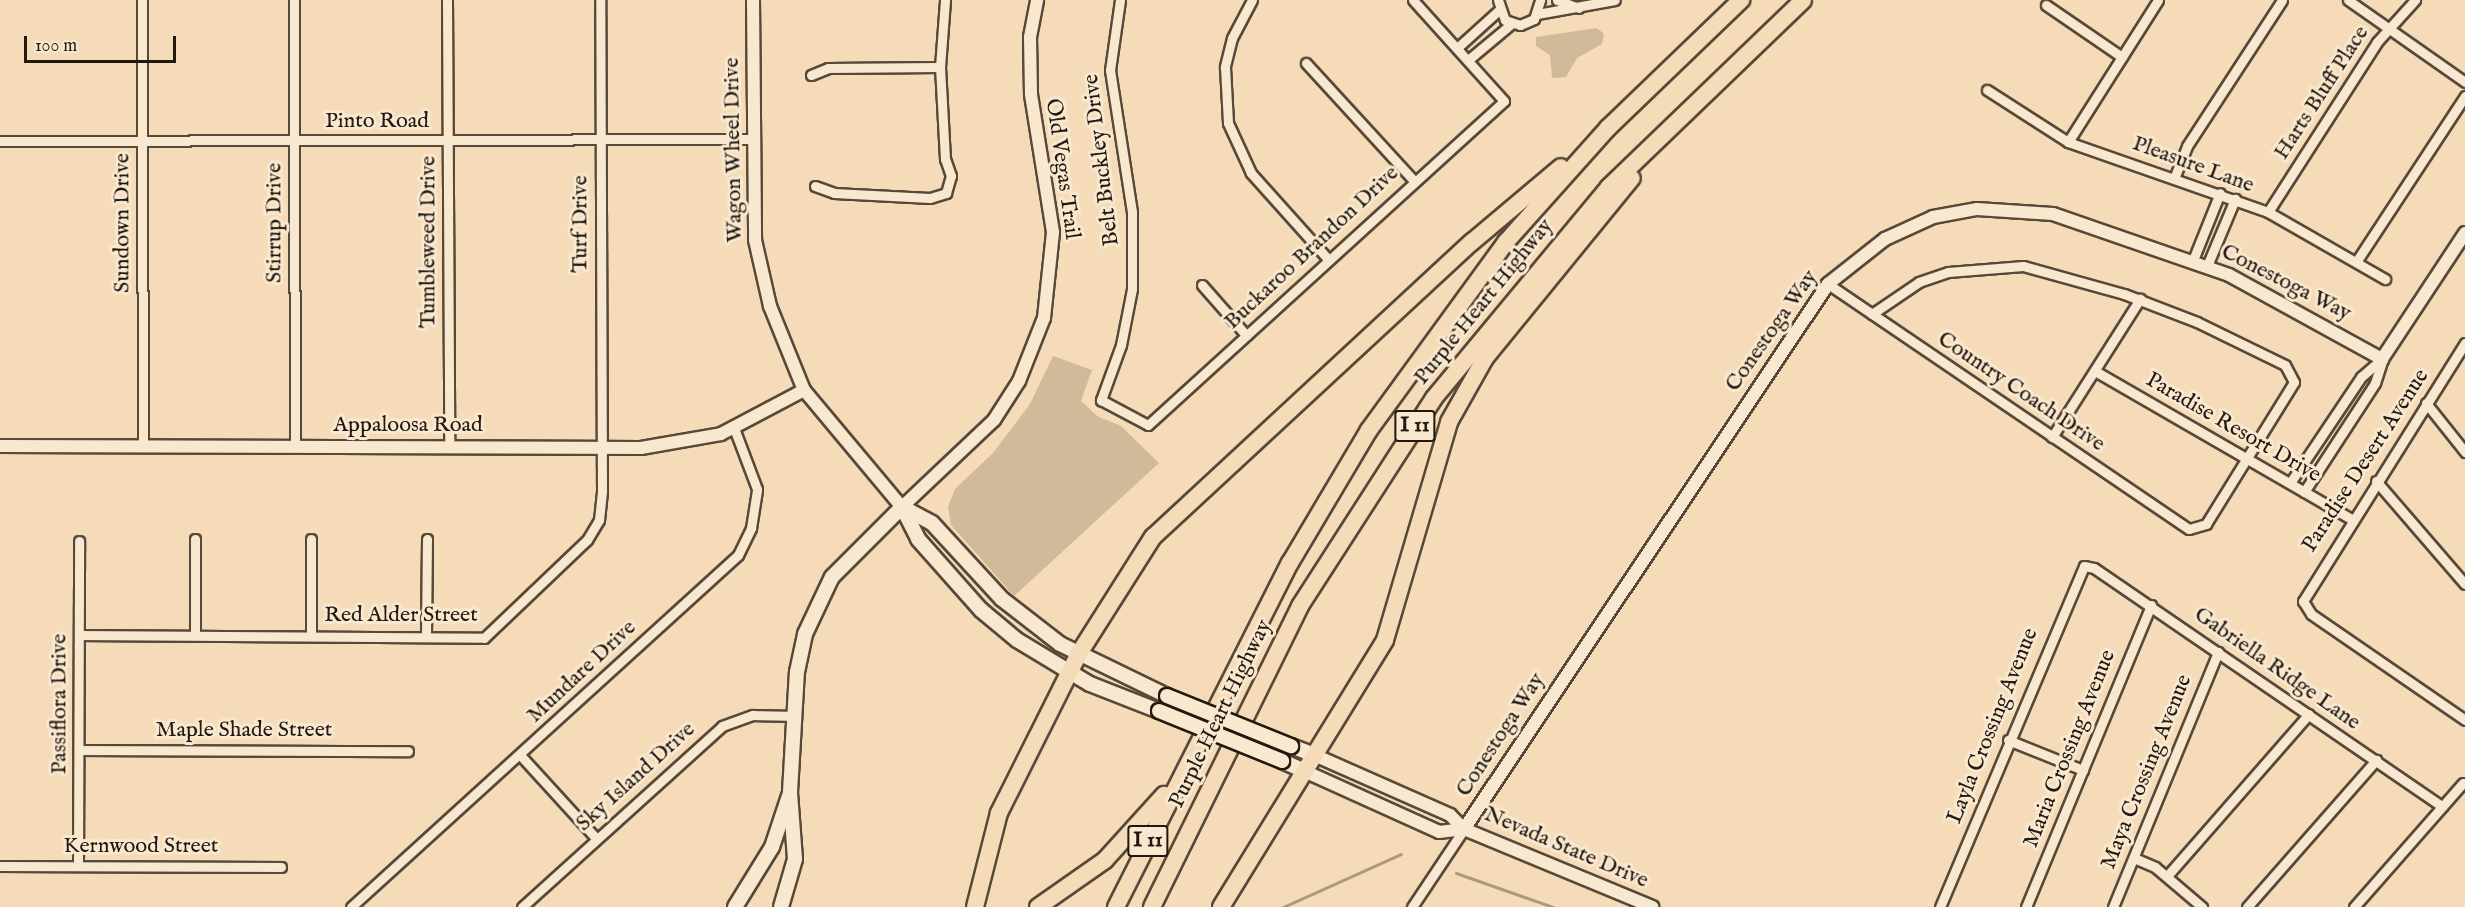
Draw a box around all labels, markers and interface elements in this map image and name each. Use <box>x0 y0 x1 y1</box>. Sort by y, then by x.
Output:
street label: Harts Bluff Place <box>2269 21 2375 165</box>
scale bar <box>27 24 178 62</box>
text: 100 m <box>35 35 77 58</box>
street label: Wagon Wheel Drive <box>719 57 749 243</box>
street label: Belt Buckley Drive <box>1078 72 1126 248</box>
street label: Old Vegas Trail <box>1039 97 1085 241</box>
street label: Pinto Road <box>325 109 429 135</box>
street label: Pleasure Lane <box>2129 131 2257 199</box>
street label: Sundown Drive <box>110 153 136 293</box>
street label: Tumbleweed Drive <box>416 156 442 328</box>
street label: Buckaroo Brandon Drive <box>1219 160 1405 336</box>
street label: Stirrup Drive <box>262 163 288 283</box>
street label: Turf Drive <box>568 175 594 273</box>
street label: Purple Heart Highway <box>1409 214 1559 390</box>
street label: Conestoga Way <box>2217 239 2355 327</box>
street label: Conestoga Way <box>1720 265 1824 397</box>
street label: Country Coach Drive <box>1932 326 2110 458</box>
street label: Paradise Desert Avenue <box>2297 364 2435 558</box>
street label: Paradise Resort Drive <box>2141 367 2325 489</box>
road number: I 11 <box>1394 408 1436 444</box>
street label: Appaloosa Road <box>333 413 483 439</box>
street label: Gabriella Ridge Lane <box>2189 602 2365 736</box>
street label: Red Alder Street <box>324 603 478 629</box>
street label: Mundare Drive <box>522 615 642 729</box>
street label: Purple Heart Highway <box>1164 616 1278 812</box>
street label: Layla Crossing Avenue <box>1942 624 2044 828</box>
street label: Passiflora Drive <box>47 634 73 774</box>
street label: Maria Crossing Avenue <box>2018 646 2122 852</box>
street label: Conestoga Way <box>1451 668 1551 802</box>
street label: Maya Crossing Avenue <box>2096 671 2198 873</box>
street label: Sky Island Drive <box>571 717 701 837</box>
street label: Maple Shade Street <box>156 718 332 744</box>
street label: Nevada State Drive <box>1480 801 1652 895</box>
road number: I 11 <box>1127 823 1169 859</box>
street label: Kernwood Street <box>64 834 218 860</box>

